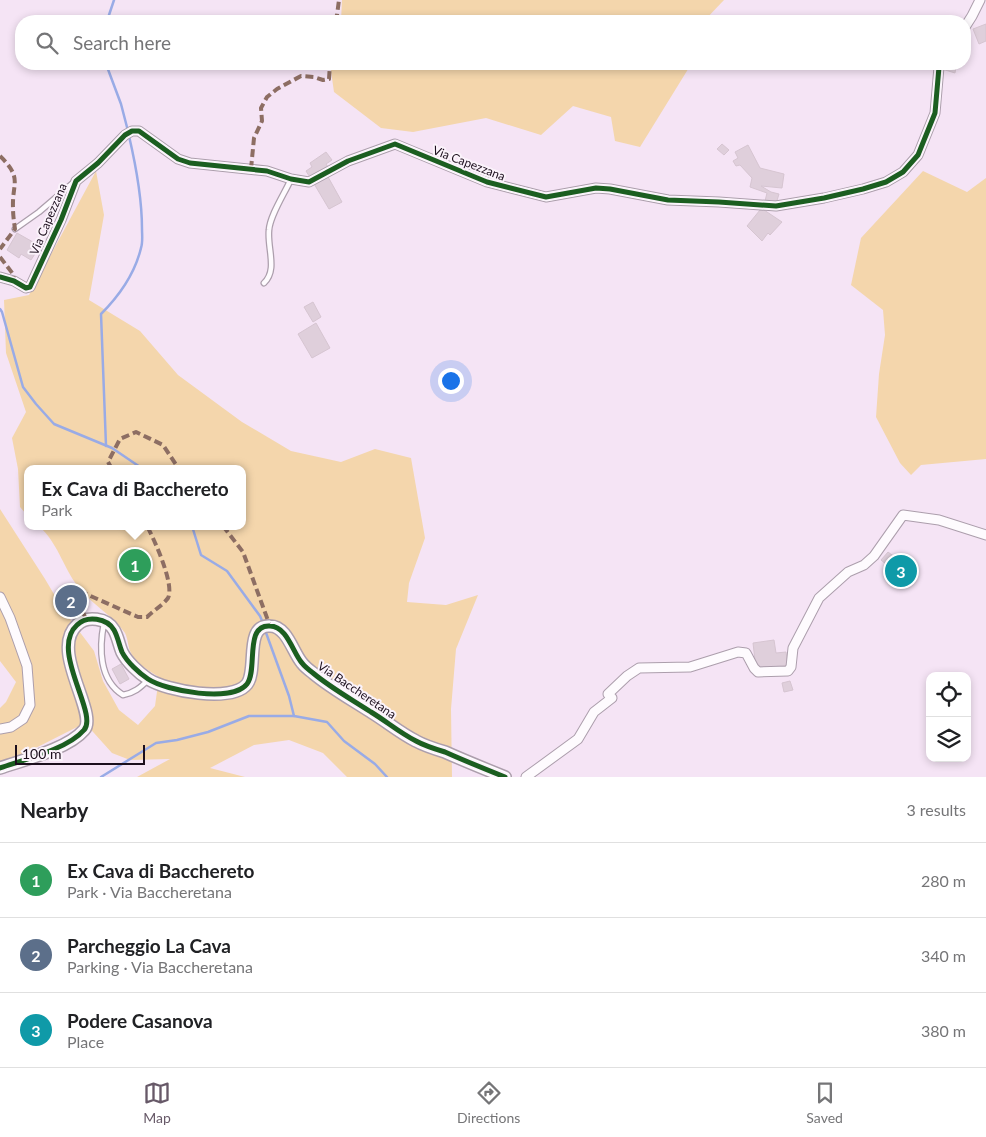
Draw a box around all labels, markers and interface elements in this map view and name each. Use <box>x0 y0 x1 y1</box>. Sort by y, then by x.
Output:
search box <box>15 15 971 70</box>
icon: search <box>33 29 61 57</box>
text: Search here <box>73 31 171 54</box>
street label: Via Capezzana <box>431 142 507 184</box>
street label: Via Capezzana <box>26 181 70 257</box>
your location <box>438 368 464 394</box>
popup <box>24 465 246 530</box>
text: Ex Cava di Bacchereto <box>41 477 229 500</box>
text: Park <box>41 500 73 519</box>
pin: 1 <box>119 546 151 584</box>
pin: 3 <box>885 552 917 590</box>
pin: 2 <box>55 582 87 620</box>
street label: Via Baccheretana <box>315 658 399 722</box>
map controls <box>926 672 971 762</box>
button: locate <box>926 672 971 717</box>
button: layers <box>926 717 971 762</box>
scale bar <box>15 742 145 765</box>
text: 100 m <box>22 745 61 762</box>
text: Nearby <box>20 797 88 822</box>
text: 3 results <box>906 800 966 819</box>
text: Ex Cava di Bacchereto <box>67 859 255 882</box>
text: 1 <box>31 871 41 890</box>
text: 280 m <box>921 871 966 890</box>
text: Park · Via Baccheretana <box>67 882 232 901</box>
text: Parcheggio La Cava <box>67 934 231 957</box>
text: 2 <box>31 946 41 965</box>
text: 340 m <box>921 946 966 965</box>
text: Parking · Via Baccheretana <box>67 957 253 976</box>
text: Podere Casanova <box>67 1009 213 1032</box>
text: 3 <box>31 1021 41 1040</box>
text: 380 m <box>921 1021 966 1040</box>
text: Place <box>67 1032 104 1051</box>
tab: Map <box>143 1079 171 1126</box>
tab: Directions <box>457 1079 520 1126</box>
tab: Saved <box>806 1079 843 1126</box>

